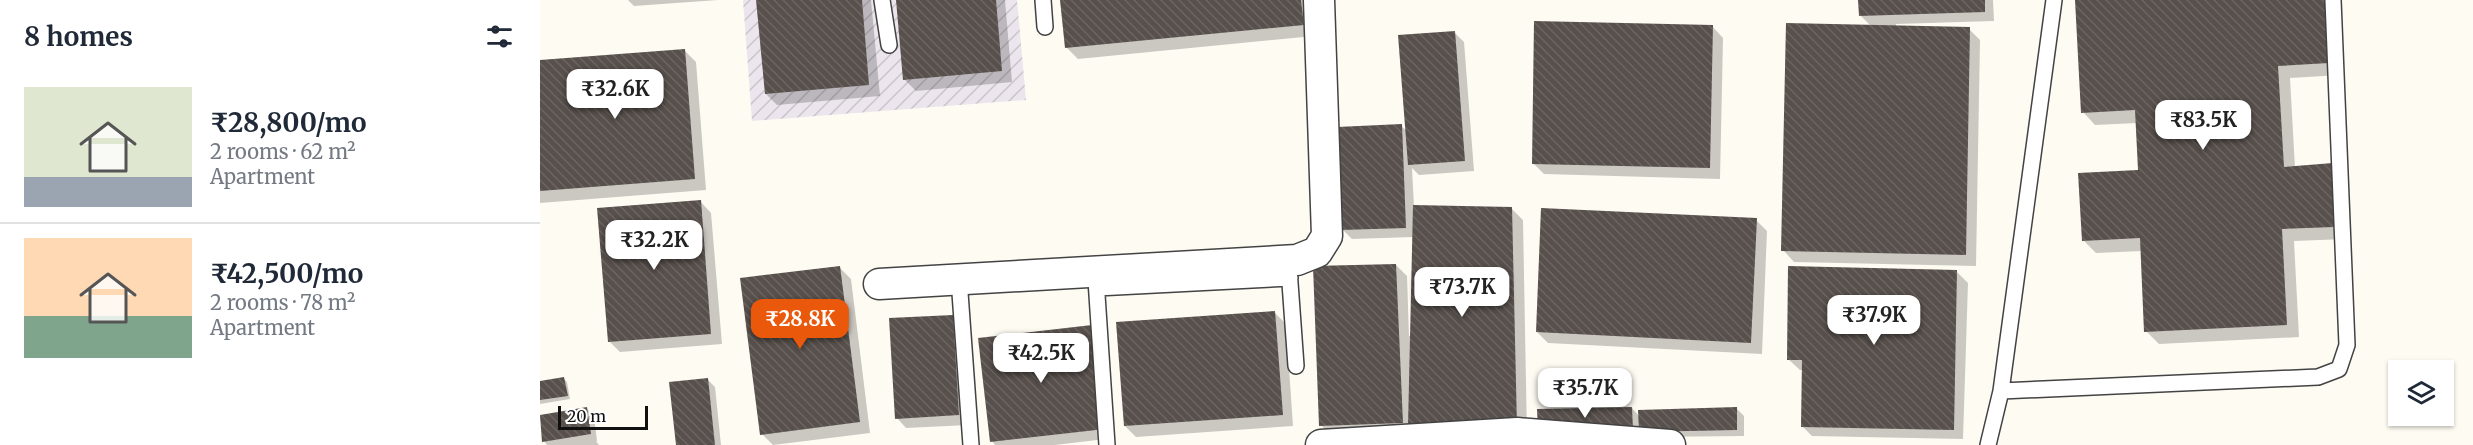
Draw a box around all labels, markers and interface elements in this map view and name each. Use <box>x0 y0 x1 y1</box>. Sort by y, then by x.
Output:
text: 8 homes <box>24 20 133 53</box>
icon: filters <box>483 20 516 53</box>
pin: ₹32.6K <box>566 69 664 120</box>
text: ₹32.6K <box>581 76 649 101</box>
pin: ₹83.5K <box>2154 100 2252 151</box>
text: ₹28,800/mo <box>210 106 366 139</box>
text: ₹83.5K <box>2169 107 2237 132</box>
icon: home <box>72 111 144 183</box>
text: 2 rooms · 62 m² <box>210 139 356 164</box>
text: Apartment <box>210 164 315 189</box>
pin: ₹32.2K <box>605 220 703 271</box>
text: ₹32.2K <box>619 227 689 252</box>
text: ₹42,500/mo <box>210 257 363 290</box>
icon: home <box>72 262 144 334</box>
pin: ₹73.7K <box>1413 267 1511 318</box>
text: ₹73.7K <box>1428 274 1496 299</box>
text: 2 rooms · 78 m² <box>210 290 355 315</box>
pin: ₹37.9K <box>1825 295 1923 346</box>
pin: ₹28.8K <box>751 299 849 350</box>
text: ₹37.9K <box>1841 302 1907 327</box>
text: ₹28.8K <box>765 306 835 331</box>
text: Apartment <box>210 315 315 340</box>
pin: ₹42.5K <box>992 333 1090 384</box>
text: ₹42.5K <box>1007 340 1075 365</box>
map controls <box>2388 360 2454 426</box>
button: layers <box>2388 360 2454 426</box>
pin: ₹35.7K <box>1536 368 1634 419</box>
text: ₹35.7K <box>1552 375 1618 400</box>
scale bar <box>558 403 648 430</box>
text: 20 m <box>567 406 606 426</box>

